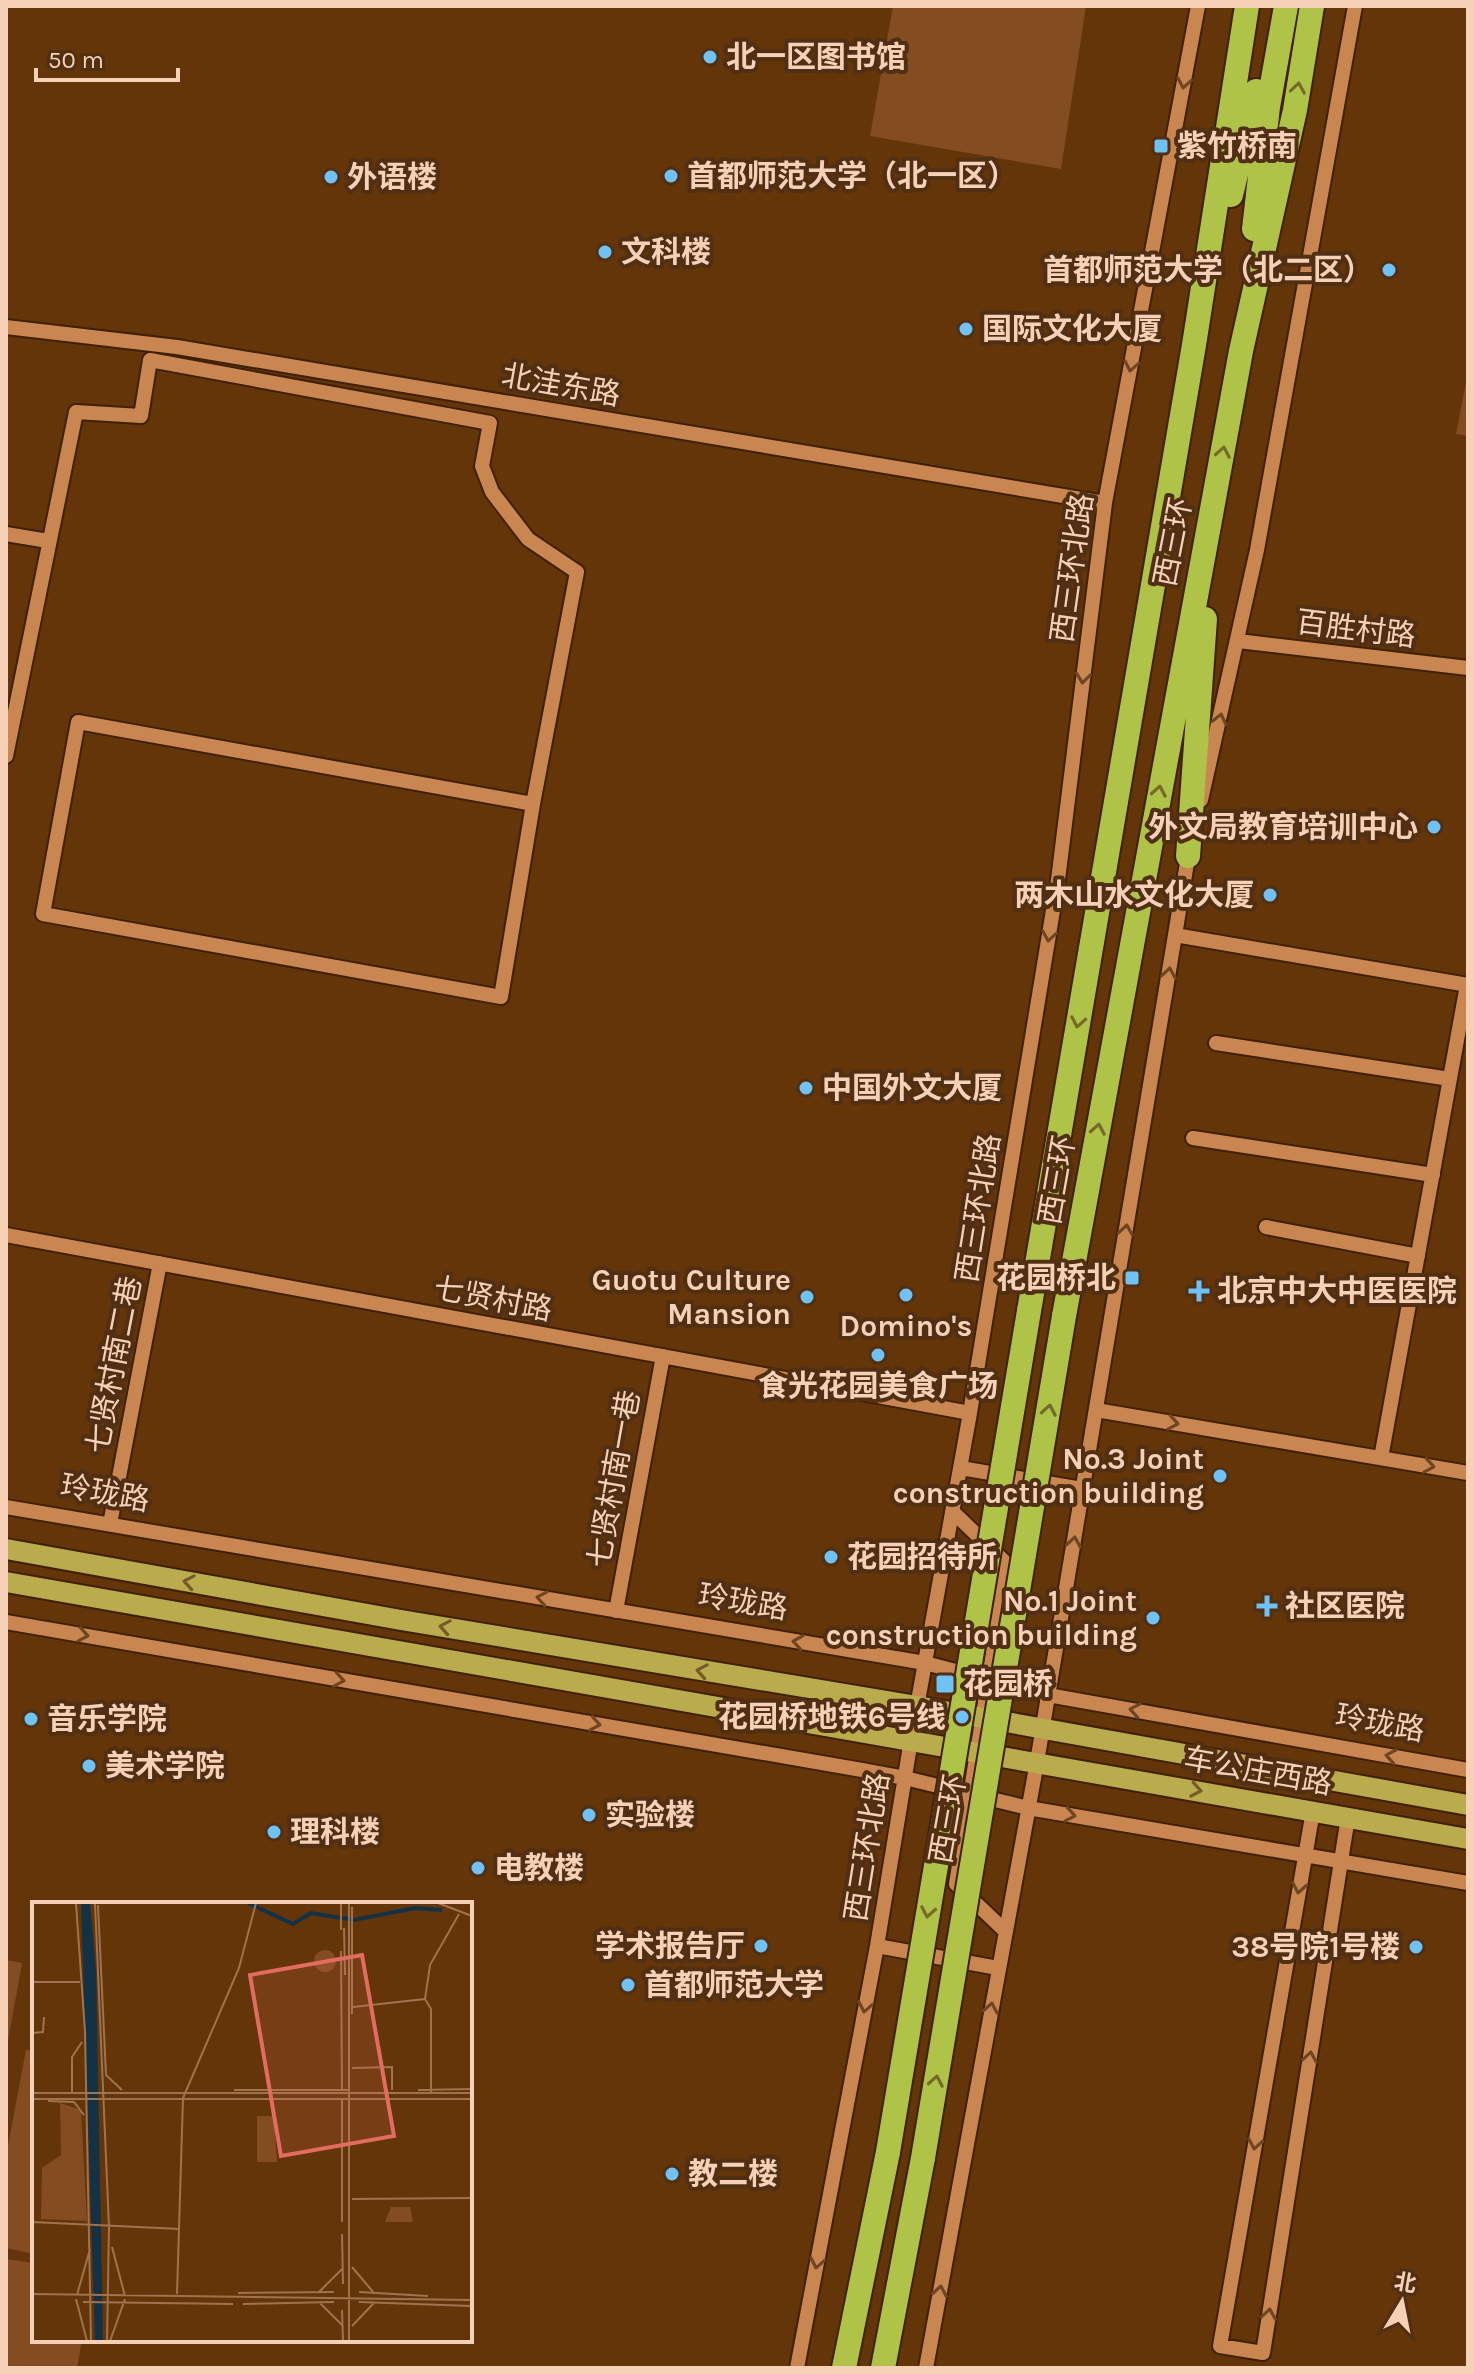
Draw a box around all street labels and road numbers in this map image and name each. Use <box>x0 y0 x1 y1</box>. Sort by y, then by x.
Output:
street label: 北洼东路 <box>499 357 623 413</box>
street label: 西三环北路 <box>1044 491 1100 645</box>
street label: 西三环 <box>1147 494 1199 590</box>
street label: 百胜村路 <box>1294 604 1418 654</box>
street label: 西三环北路 <box>948 1131 1008 1285</box>
street label: 西三环 <box>1031 1133 1083 1227</box>
street label: 七贤村路 <box>431 1270 555 1328</box>
street label: 七贤村南二巷 <box>79 1273 149 1457</box>
street label: 七贤村南一巷 <box>581 1387 647 1571</box>
street label: 玲珑路 <box>58 1467 152 1519</box>
street label: 玲珑路 <box>696 1577 790 1627</box>
street label: 玲珑路 <box>1333 1697 1427 1749</box>
street label: 车公庄西路 <box>1181 1740 1335 1802</box>
street label: 西三环北路 <box>837 1770 897 1924</box>
street label: 西三环 <box>922 1772 974 1866</box>

